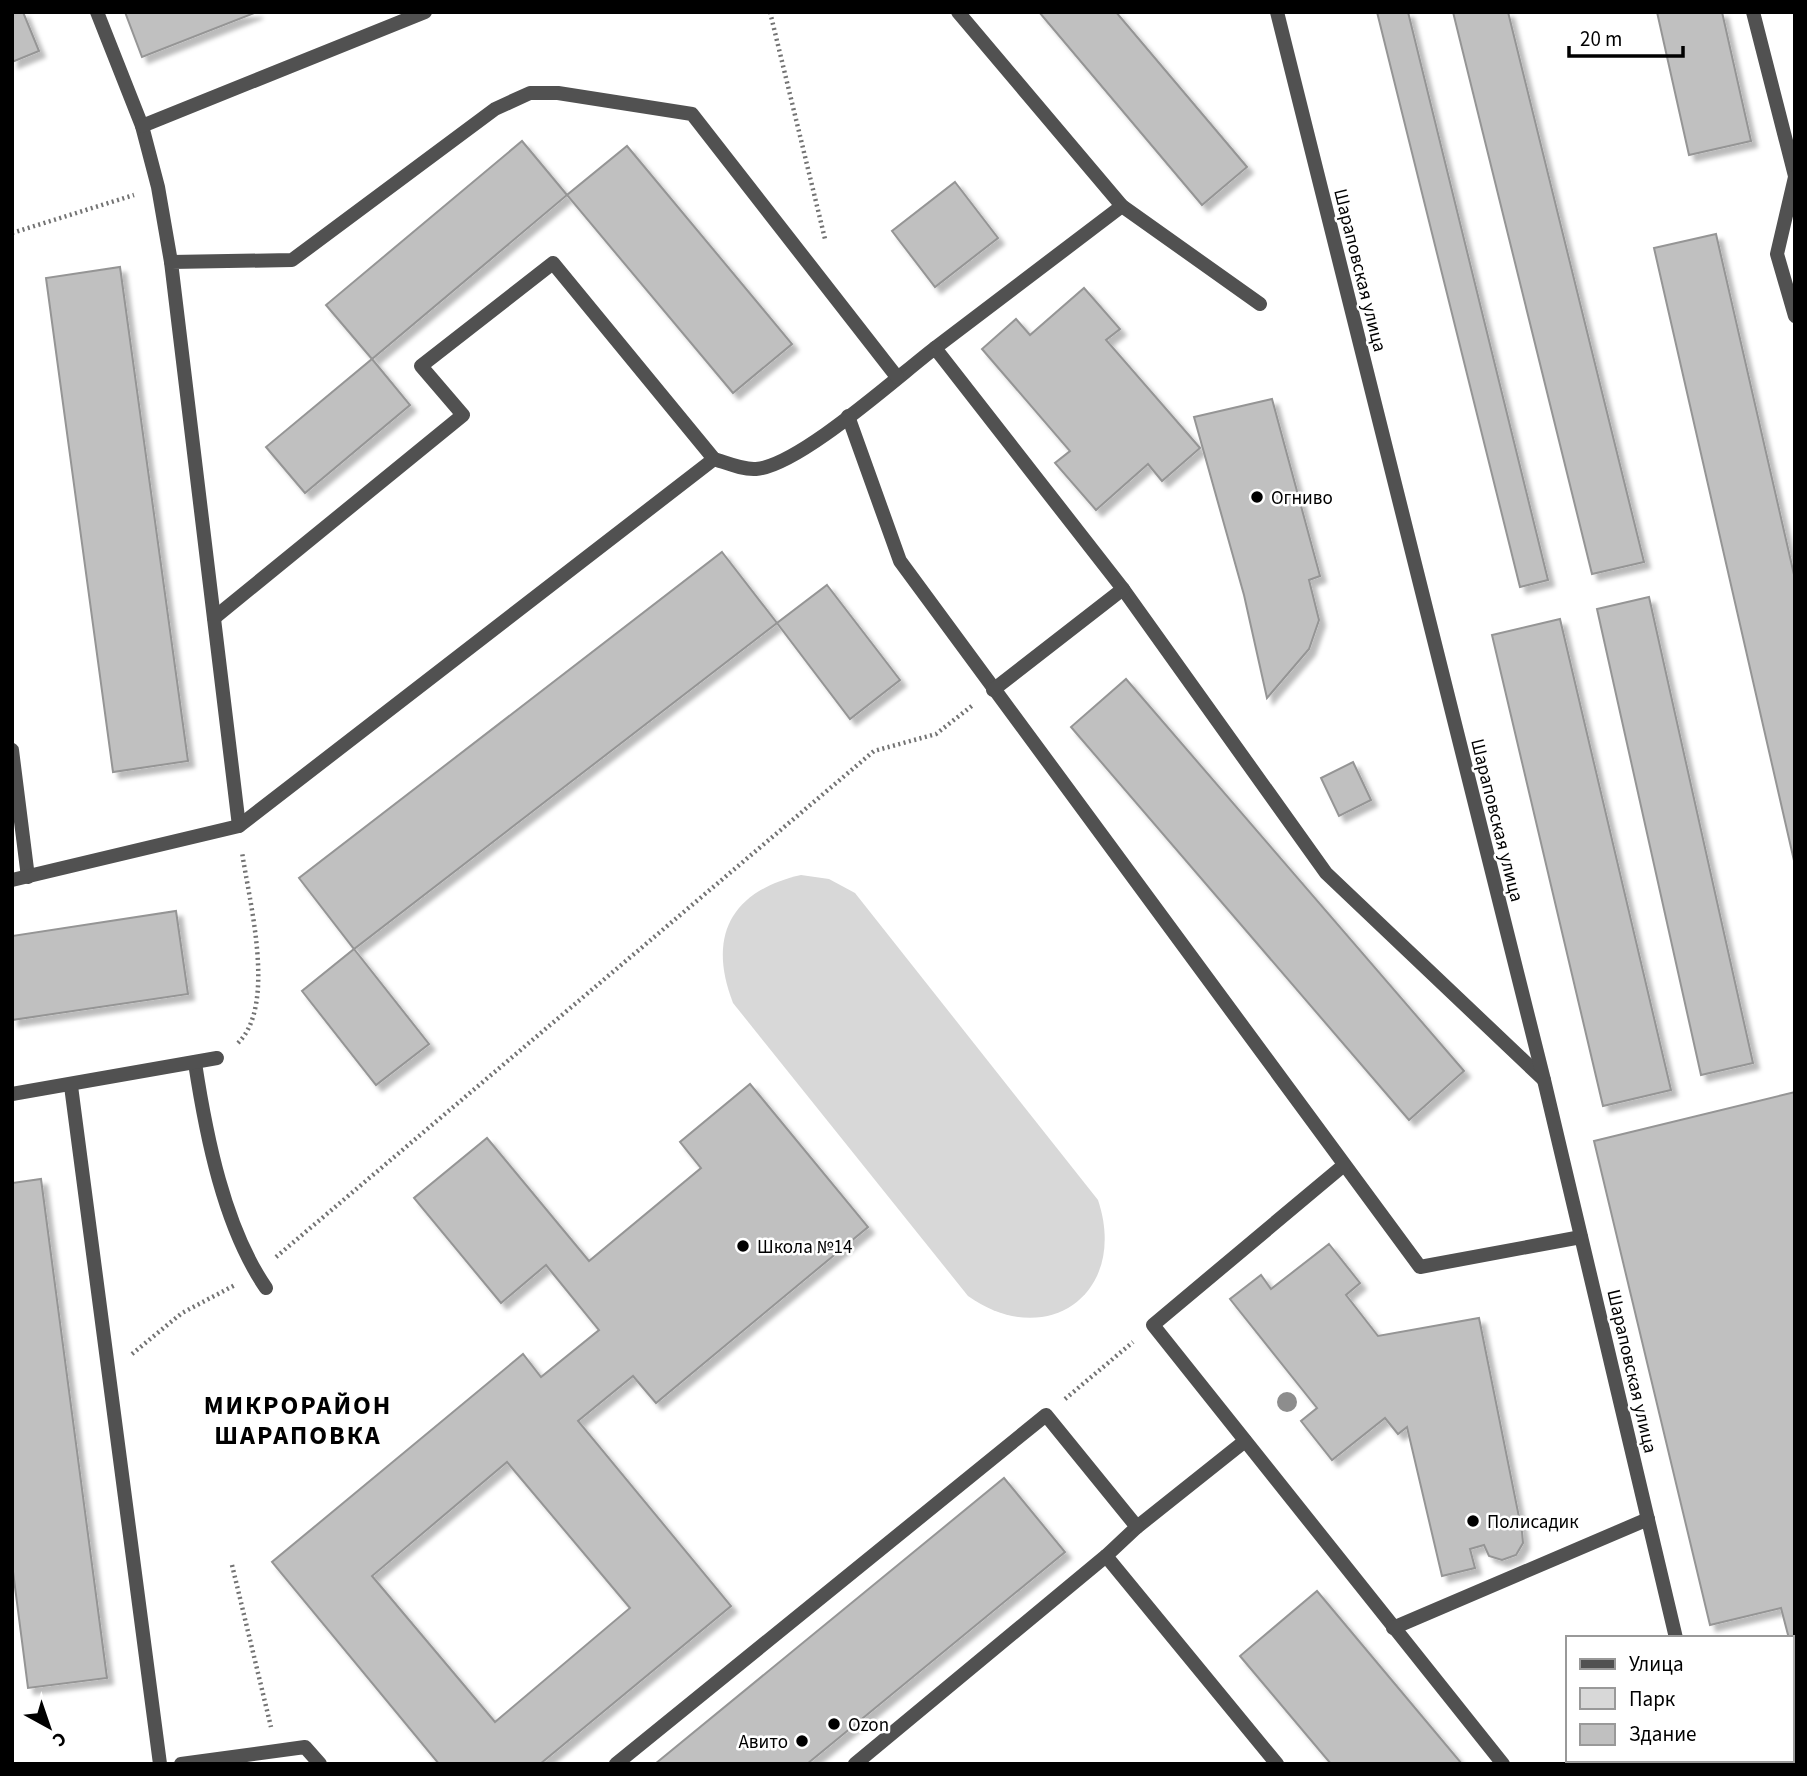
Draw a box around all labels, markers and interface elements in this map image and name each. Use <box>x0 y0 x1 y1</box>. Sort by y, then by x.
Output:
scale bar <box>1569 14 1683 58</box>
text: 20 m <box>1580 24 1622 54</box>
street label: Шараповская улица <box>1326 186 1393 355</box>
place label: Огниво <box>1271 485 1333 512</box>
marker: Огниво <box>1249 489 1265 505</box>
street label: Шараповская улица <box>1463 736 1530 905</box>
place label: Школа №14 <box>757 1234 852 1261</box>
marker: Школа №14 <box>735 1238 751 1254</box>
street label: Шараповская улица <box>1600 1287 1664 1456</box>
district label: МИКРОРАЙОН ШАРАПОВКА <box>204 1387 392 1454</box>
place label: Полисадик <box>1487 1509 1579 1536</box>
marker: Полисадик <box>1465 1513 1481 1529</box>
legend <box>1566 1636 1793 1762</box>
text: Улица <box>1629 1649 1684 1679</box>
text: Парк <box>1629 1684 1676 1714</box>
north arrow <box>14 1692 84 1762</box>
place label: Ozon <box>848 1712 889 1739</box>
marker: Ozon <box>826 1716 842 1732</box>
text: Здание <box>1629 1719 1697 1749</box>
text: С <box>46 1725 72 1753</box>
place label: Авито <box>738 1729 788 1756</box>
marker: Авито <box>794 1733 810 1749</box>

